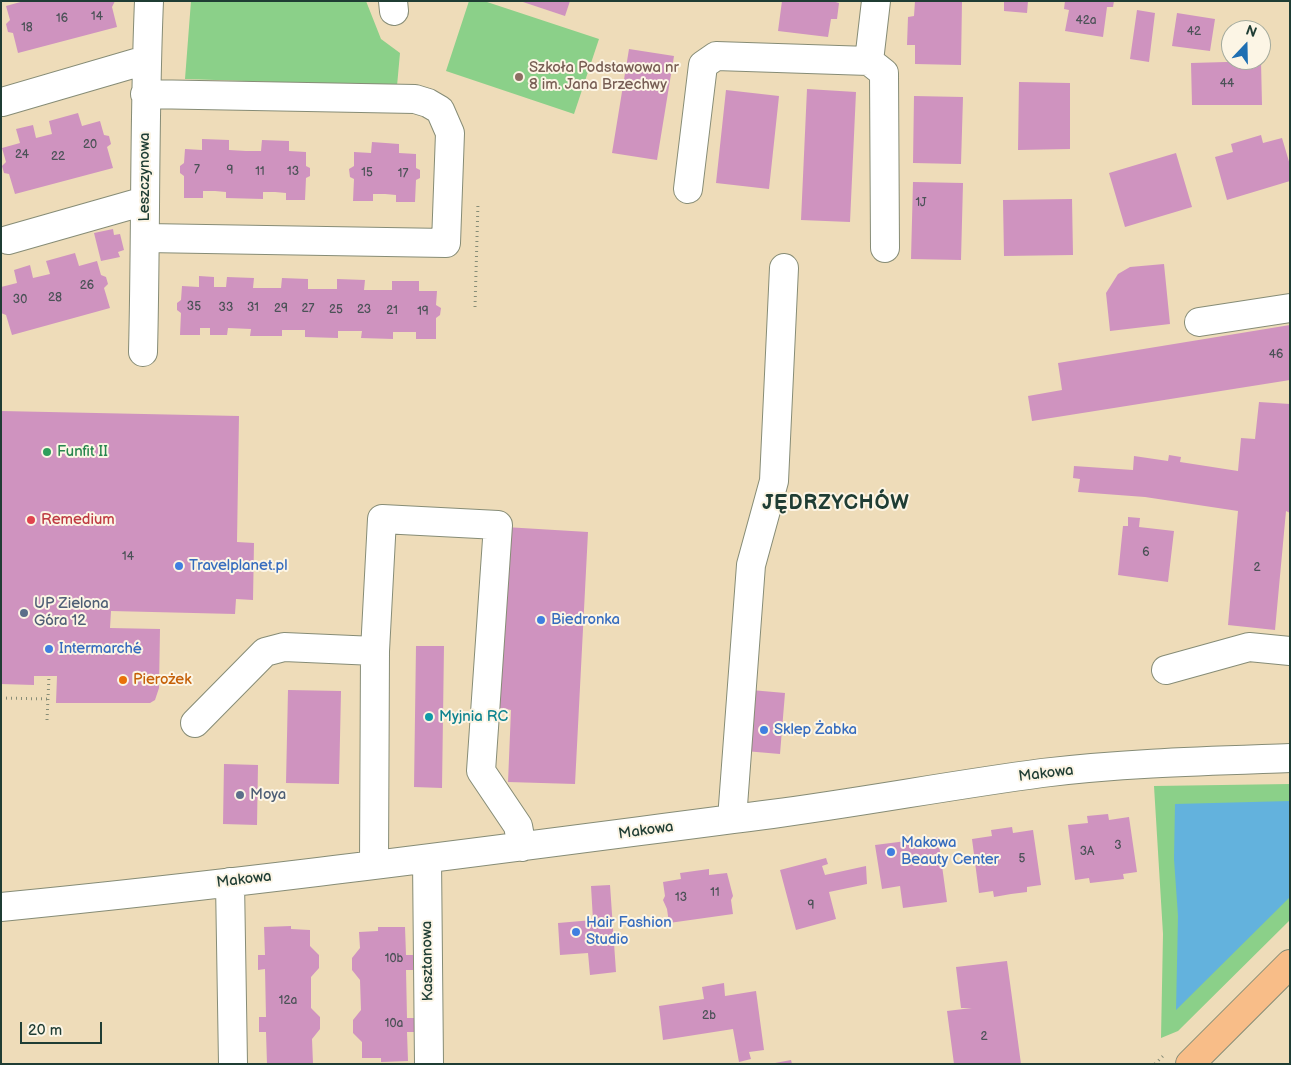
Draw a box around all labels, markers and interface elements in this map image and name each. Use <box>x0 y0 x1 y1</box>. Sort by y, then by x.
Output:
house number: 14 <box>91 10 103 24</box>
house number: 16 <box>56 12 68 26</box>
house number: 42a <box>1075 14 1097 28</box>
north arrow <box>1221 20 1271 70</box>
house number: 18 <box>21 21 33 35</box>
text: N <box>1243 22 1259 41</box>
house number: 42 <box>1187 25 1201 39</box>
place label: Szkoła Podstawowa nr 8 im. Jana Brzechwy <box>529 59 679 94</box>
marker: Szkoła Podstawowa nr 8 im. Jana Brzechwy <box>513 71 525 83</box>
house number: 44 <box>1220 77 1234 91</box>
street label: Leszczynowa <box>136 133 154 221</box>
house number: 20 <box>83 138 97 152</box>
house number: 24 <box>15 148 29 162</box>
house number: 22 <box>51 150 65 164</box>
house number: 7 <box>194 163 200 177</box>
house number: 9 <box>227 164 233 178</box>
house number: 11 <box>255 165 265 179</box>
house number: 13 <box>287 165 299 179</box>
house number: 15 <box>361 166 373 180</box>
house number: 17 <box>398 167 408 181</box>
house number: 1J <box>915 196 927 210</box>
house number: 26 <box>80 279 94 293</box>
house number: 28 <box>48 291 62 305</box>
house number: 30 <box>13 293 27 307</box>
house number: 35 <box>187 300 201 314</box>
house number: 33 <box>219 301 233 315</box>
house number: 31 <box>247 301 259 315</box>
house number: 29 <box>274 302 288 316</box>
house number: 27 <box>302 302 314 316</box>
house number: 25 <box>329 303 343 317</box>
house number: 23 <box>357 303 371 317</box>
house number: 21 <box>386 304 398 318</box>
house number: 19 <box>417 305 429 319</box>
house number: 46 <box>1269 348 1283 362</box>
place label: Funfit II <box>57 443 108 461</box>
marker: Funfit II <box>41 446 53 458</box>
district label: JĘDRZYCHÓW <box>761 492 911 516</box>
place label: Remedium <box>41 511 115 529</box>
marker: Remedium <box>25 514 37 526</box>
house number: 6 <box>1142 546 1150 560</box>
house number: 14 <box>122 550 134 564</box>
place label: Travelplanet.pl <box>189 557 288 575</box>
marker: Travelplanet.pl <box>173 560 185 572</box>
house number: 2 <box>1253 561 1261 575</box>
place label: UP Zielona Góra 12 <box>34 595 109 630</box>
marker: UP Zielona Góra 12 <box>18 607 30 619</box>
place label: Biedronka <box>551 611 620 629</box>
marker: Biedronka <box>535 614 547 626</box>
place label: Intermarché <box>59 640 142 658</box>
marker: Intermarché <box>43 643 55 655</box>
place label: Pierożek <box>133 671 192 689</box>
marker: Pierożek <box>117 674 129 686</box>
place label: Myjnia RC <box>439 708 508 726</box>
marker: Myjnia RC <box>423 711 435 723</box>
place label: Sklep Żabka <box>774 721 857 739</box>
marker: Sklep Żabka <box>758 724 770 736</box>
street label: Makowa <box>1017 762 1075 786</box>
place label: Moya <box>250 786 286 804</box>
marker: Moya <box>234 789 246 801</box>
street label: Makowa <box>617 818 675 844</box>
place label: Makowa Beauty Center <box>901 834 999 869</box>
house number: 3 <box>1114 839 1122 853</box>
house number: 3A <box>1080 845 1094 859</box>
marker: Makowa Beauty Center <box>885 846 897 858</box>
house number: 5 <box>1019 852 1025 866</box>
street label: Makowa <box>215 868 273 892</box>
house number: 11 <box>710 886 720 900</box>
house number: 13 <box>675 891 687 905</box>
house number: 9 <box>808 899 814 913</box>
place label: Hair Fashion Studio <box>586 914 672 949</box>
street label: Kasztanowa <box>418 921 438 1001</box>
marker: Hair Fashion Studio <box>570 926 582 938</box>
house number: 10b <box>385 952 403 966</box>
house number: 12a <box>279 994 297 1008</box>
house number: 2b <box>702 1009 716 1023</box>
scale bar <box>22 1012 105 1044</box>
house number: 10a <box>385 1017 403 1031</box>
text: 20 m <box>28 1021 62 1040</box>
house number: 2 <box>980 1030 988 1044</box>

